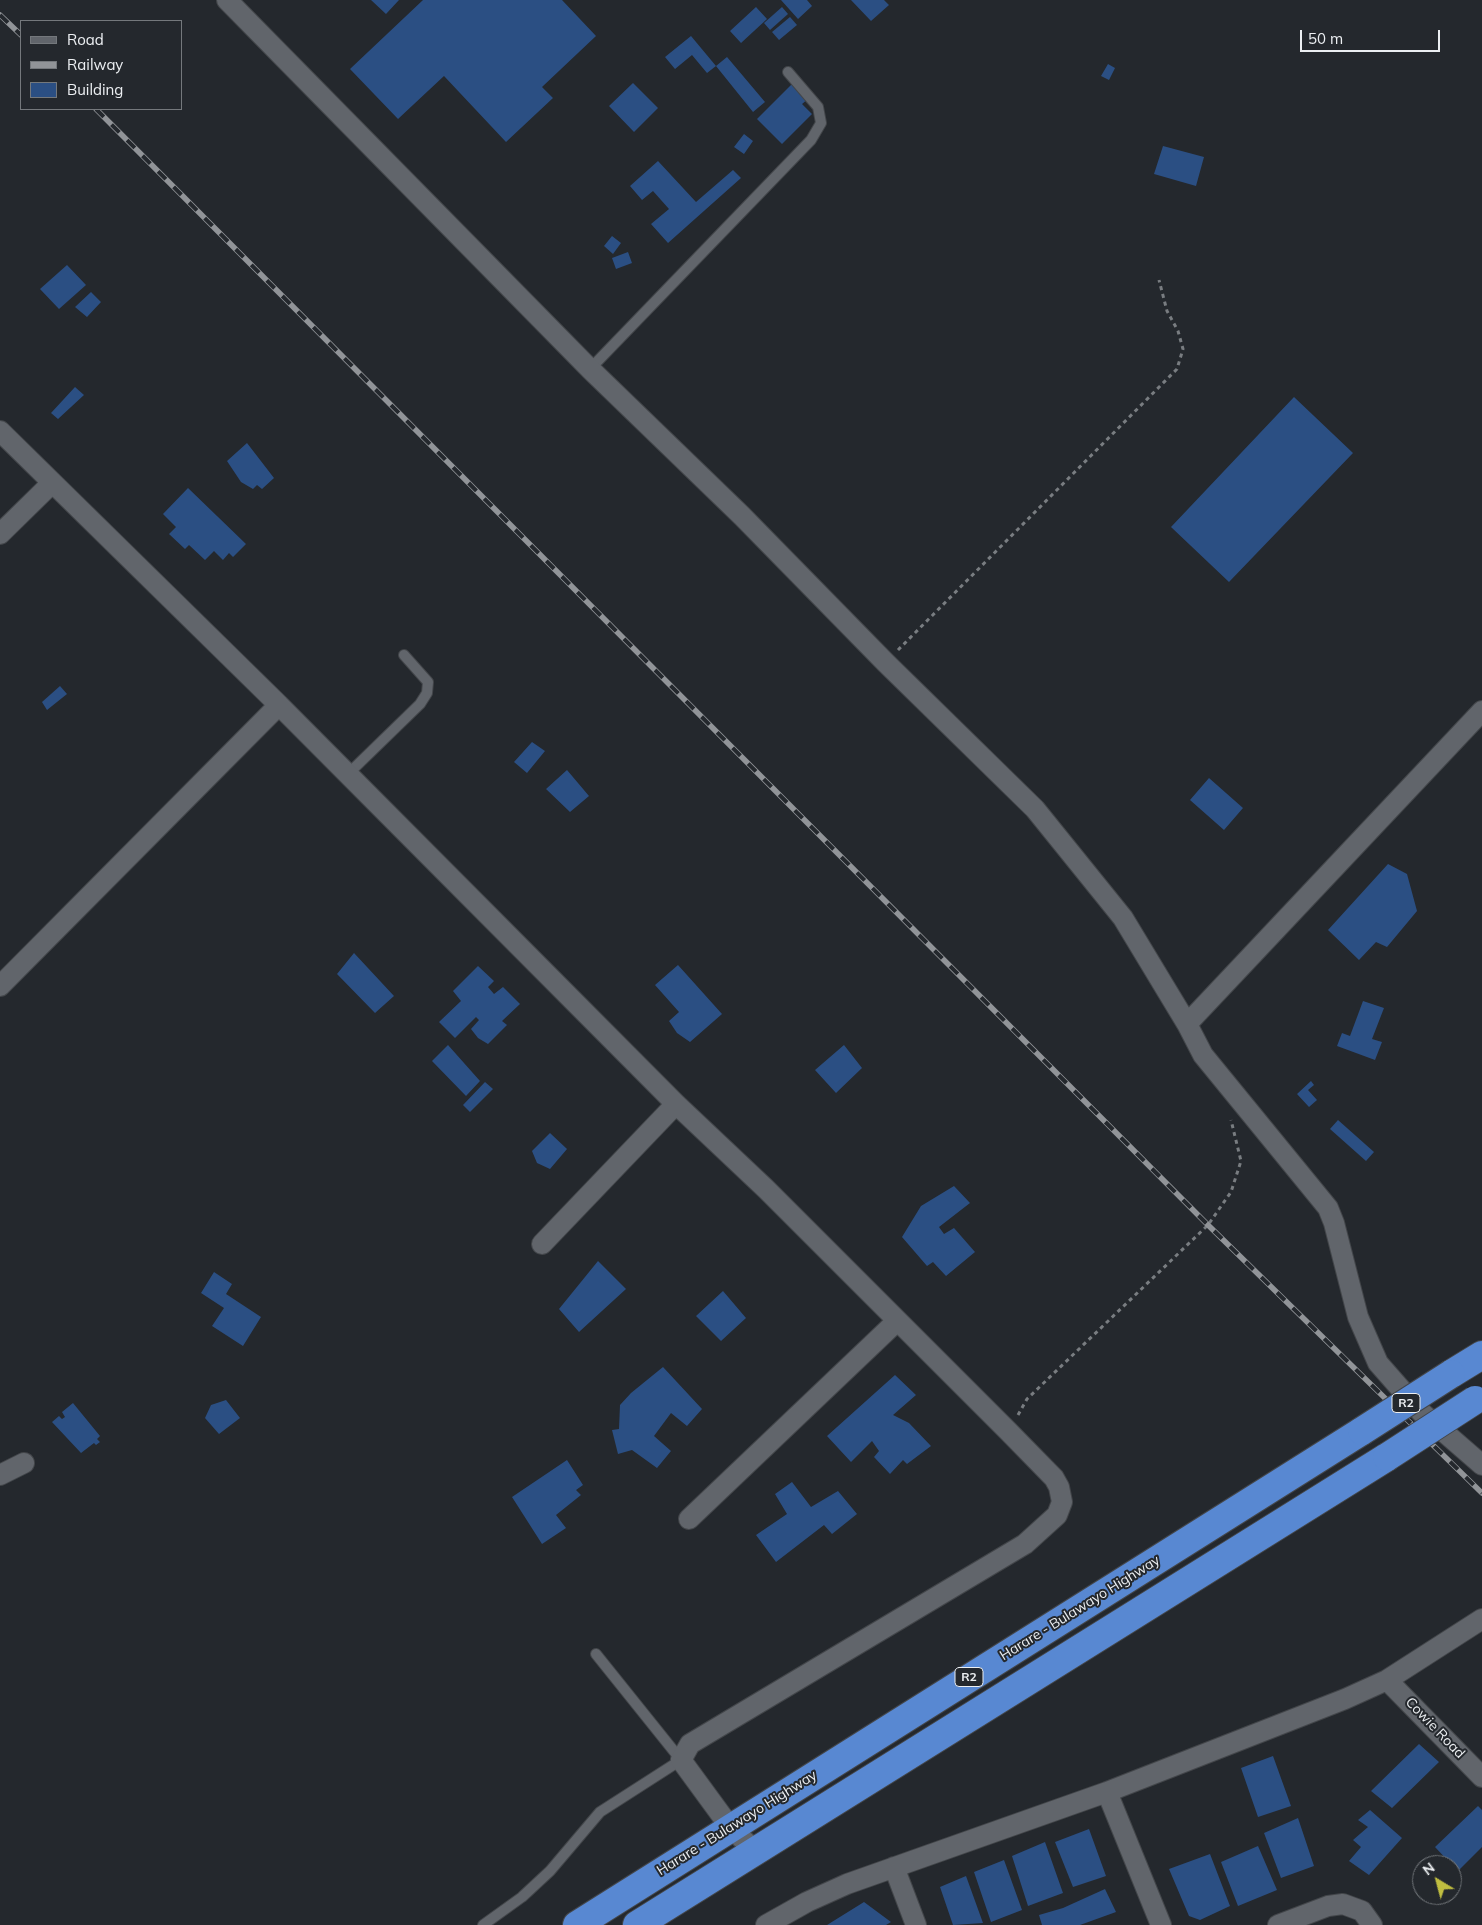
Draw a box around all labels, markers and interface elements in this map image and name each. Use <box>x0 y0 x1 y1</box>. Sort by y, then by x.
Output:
legend <box>20 20 182 110</box>
scale bar <box>1302 20 1442 52</box>
text: 50 m <box>1308 29 1343 48</box>
text: Road <box>67 30 104 49</box>
text: Railway <box>67 55 123 74</box>
text: Building <box>67 80 123 99</box>
road number: R2 <box>1392 1394 1420 1412</box>
street label: Harare - Bulawayo Highway <box>997 1552 1163 1664</box>
road number: R2 <box>955 1668 983 1686</box>
street label: Cowie Road <box>1402 1694 1468 1762</box>
street label: Harare - Bulawayo Highway <box>654 1767 820 1879</box>
north arrow <box>1412 1855 1462 1905</box>
text: N <box>1419 1858 1438 1879</box>

